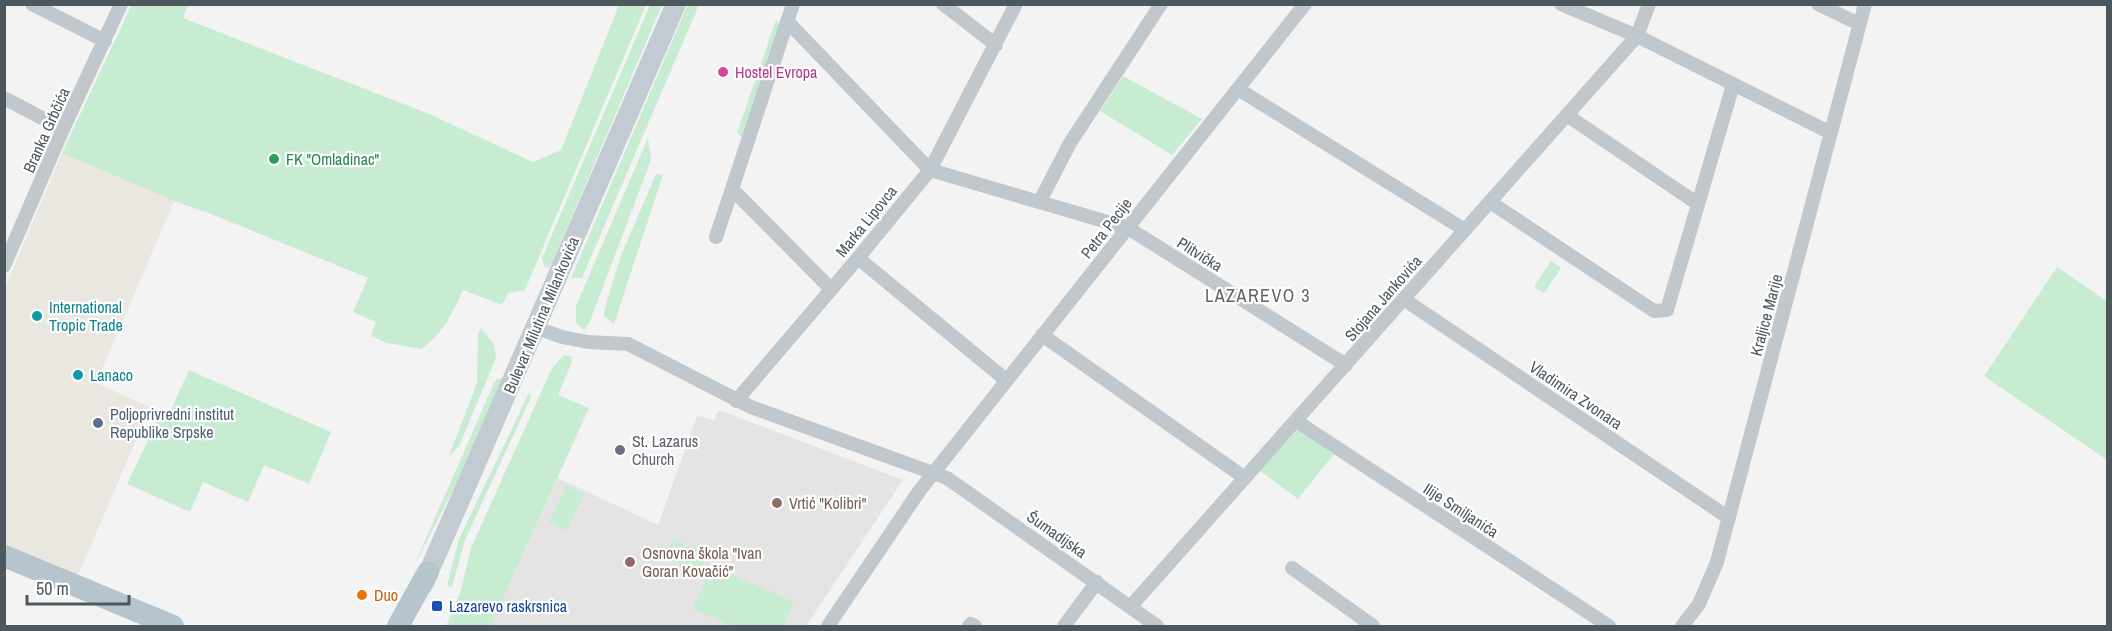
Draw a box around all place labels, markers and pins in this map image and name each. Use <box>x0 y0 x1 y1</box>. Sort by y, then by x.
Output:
place label: Hostel Evropa <box>735 61 818 83</box>
marker: Hostel Evropa <box>716 65 730 79</box>
place label: FK "Omladinac" <box>286 148 380 170</box>
marker: FK "Omladinac" <box>267 152 281 166</box>
place label: International Tropic Trade <box>49 296 123 336</box>
marker: International Tropic Trade <box>30 309 44 323</box>
place label: Lanaco <box>90 364 133 386</box>
marker: Lanaco <box>71 368 85 382</box>
place label: Poljoprivredni institut Republike Srpske <box>110 403 234 443</box>
marker: Poljoprivredni institut Republike Srpske <box>91 416 105 430</box>
place label: St. Lazarus Church <box>632 430 698 470</box>
marker: St. Lazarus Church <box>613 443 627 457</box>
place label: Vrtić "Kolibri" <box>789 492 867 514</box>
marker: Vrtić "Kolibri" <box>770 496 784 510</box>
place label: Osnovna škola "Ivan Goran Kovačić" <box>642 542 762 582</box>
marker: Osnovna škola "Ivan Goran Kovačić" <box>623 555 637 569</box>
place label: Duo <box>374 584 398 606</box>
marker: Duo <box>355 588 369 602</box>
place label: Lazarevo raskrsnica <box>449 595 568 617</box>
marker: Lazarevo raskrsnica <box>430 599 444 613</box>

